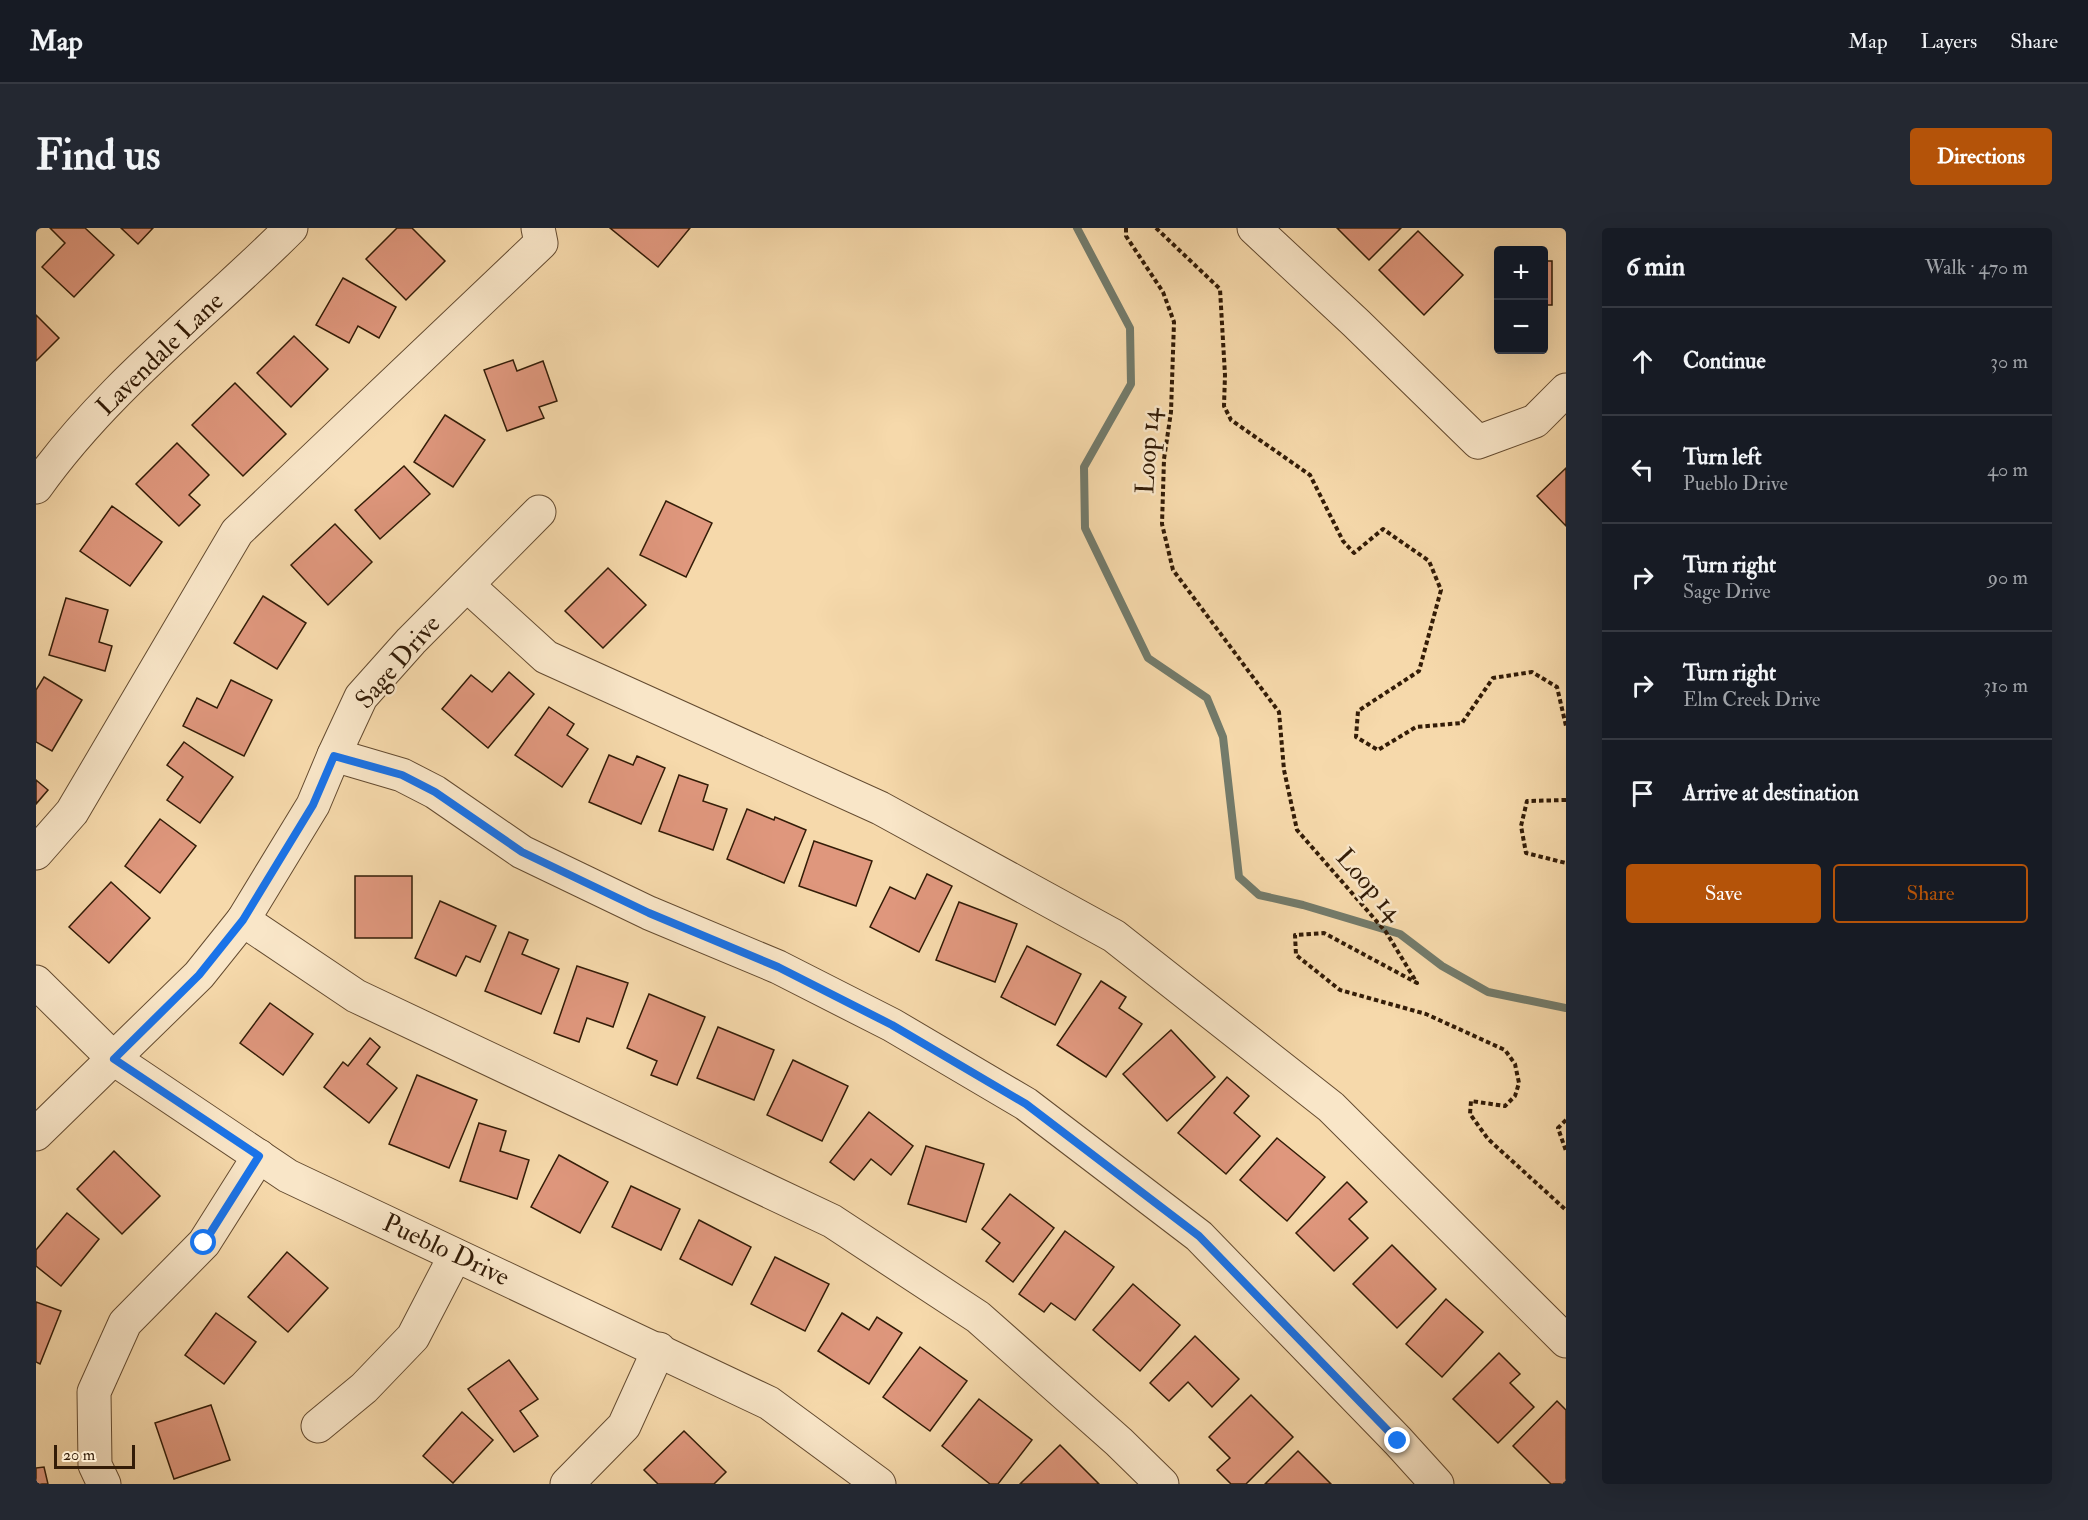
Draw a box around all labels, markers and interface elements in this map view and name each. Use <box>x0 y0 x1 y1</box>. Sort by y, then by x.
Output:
text: Map <box>30 24 83 59</box>
text: Map <box>1848 28 1888 55</box>
text: Layers <box>1921 28 1977 55</box>
text: Share <box>2010 28 2058 55</box>
button: Directions <box>1910 128 2052 185</box>
text: Find us <box>36 130 160 182</box>
map controls <box>1494 246 1548 354</box>
button: + <box>1494 246 1548 300</box>
text: 6 min <box>1626 251 1685 283</box>
text: Walk · 470 m <box>1925 255 2028 280</box>
street label: Lavendale Lane <box>90 285 230 423</box>
button: − <box>1494 300 1548 354</box>
icon: ahead <box>1626 345 1659 378</box>
text: Continue <box>1683 347 1766 375</box>
text: 30 m <box>1990 349 2028 374</box>
street label: Loop 14 <box>1129 406 1168 495</box>
text: Turn left <box>1683 443 1762 471</box>
icon: left <box>1626 453 1659 486</box>
text: 40 m <box>1987 457 2028 482</box>
text: Pueblo Drive <box>1683 471 1788 496</box>
text: Turn right <box>1683 551 1776 579</box>
icon: right <box>1626 561 1659 594</box>
text: 90 m <box>1988 565 2028 590</box>
text: Sage Drive <box>1683 579 1771 604</box>
street label: Sage Drive <box>349 608 447 715</box>
text: Turn right <box>1683 659 1776 687</box>
icon: right <box>1626 669 1659 702</box>
text: 310 m <box>1983 673 2028 698</box>
text: Elm Creek Drive <box>1683 687 1820 712</box>
icon: arrive <box>1626 777 1659 810</box>
text: Arrive at destination <box>1683 779 1859 807</box>
street label: Loop 14 <box>1328 842 1410 929</box>
button: Save <box>1626 864 1821 923</box>
button: Share <box>1833 864 2028 923</box>
street label: Pueblo Drive <box>378 1207 515 1293</box>
route start <box>190 1229 216 1255</box>
route end <box>1384 1427 1410 1453</box>
scale bar <box>54 1442 135 1470</box>
text: 20 m <box>63 1445 95 1465</box>

